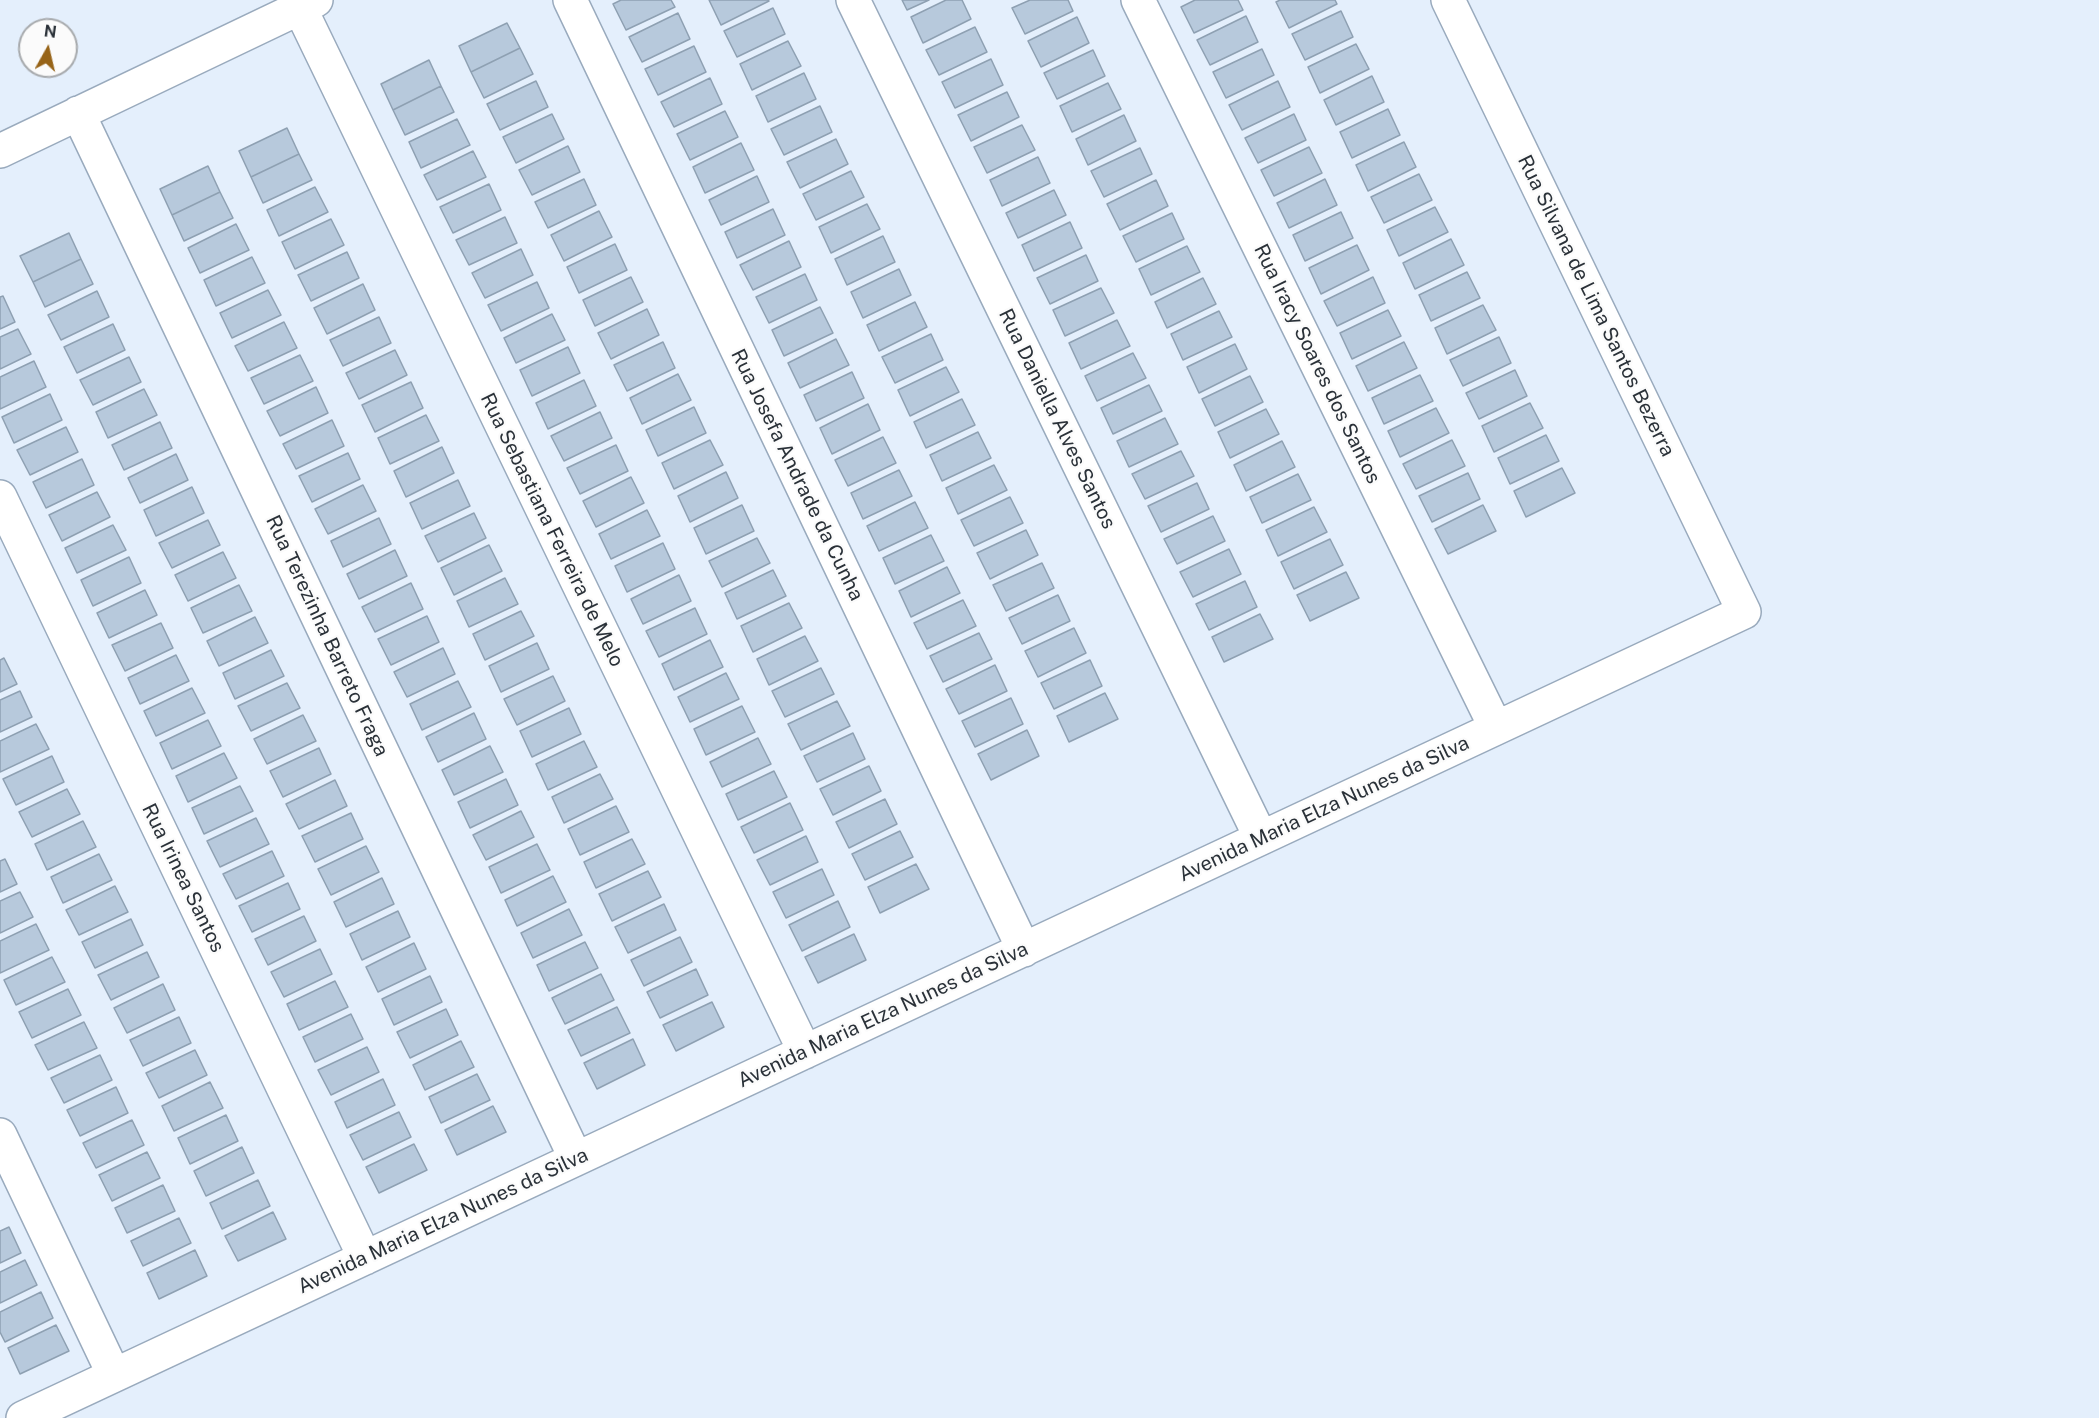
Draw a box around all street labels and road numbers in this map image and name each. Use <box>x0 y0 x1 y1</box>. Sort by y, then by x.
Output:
street label: Rua Silvana de Lima Santos Bezerra <box>1512 151 1680 461</box>
street label: Rua Iracy Soares dos Santos <box>1248 240 1386 488</box>
street label: Rua Daniella Alves Santos <box>993 305 1121 533</box>
street label: Rua Josefa Andrade da Cunha <box>726 345 868 605</box>
street label: Rua Sebastiana Ferreira de Melo <box>475 389 629 671</box>
street label: Rua Terezinha Barreto Fraga <box>261 512 393 760</box>
street label: Avenida Maria Elza Nunes da Silva <box>1175 731 1473 887</box>
street label: Rua Irinea Santos <box>137 800 229 956</box>
street label: Avenida Maria Elza Nunes da Silva <box>734 937 1032 1093</box>
street label: Avenida Maria Elza Nunes da Silva <box>294 1143 592 1299</box>

